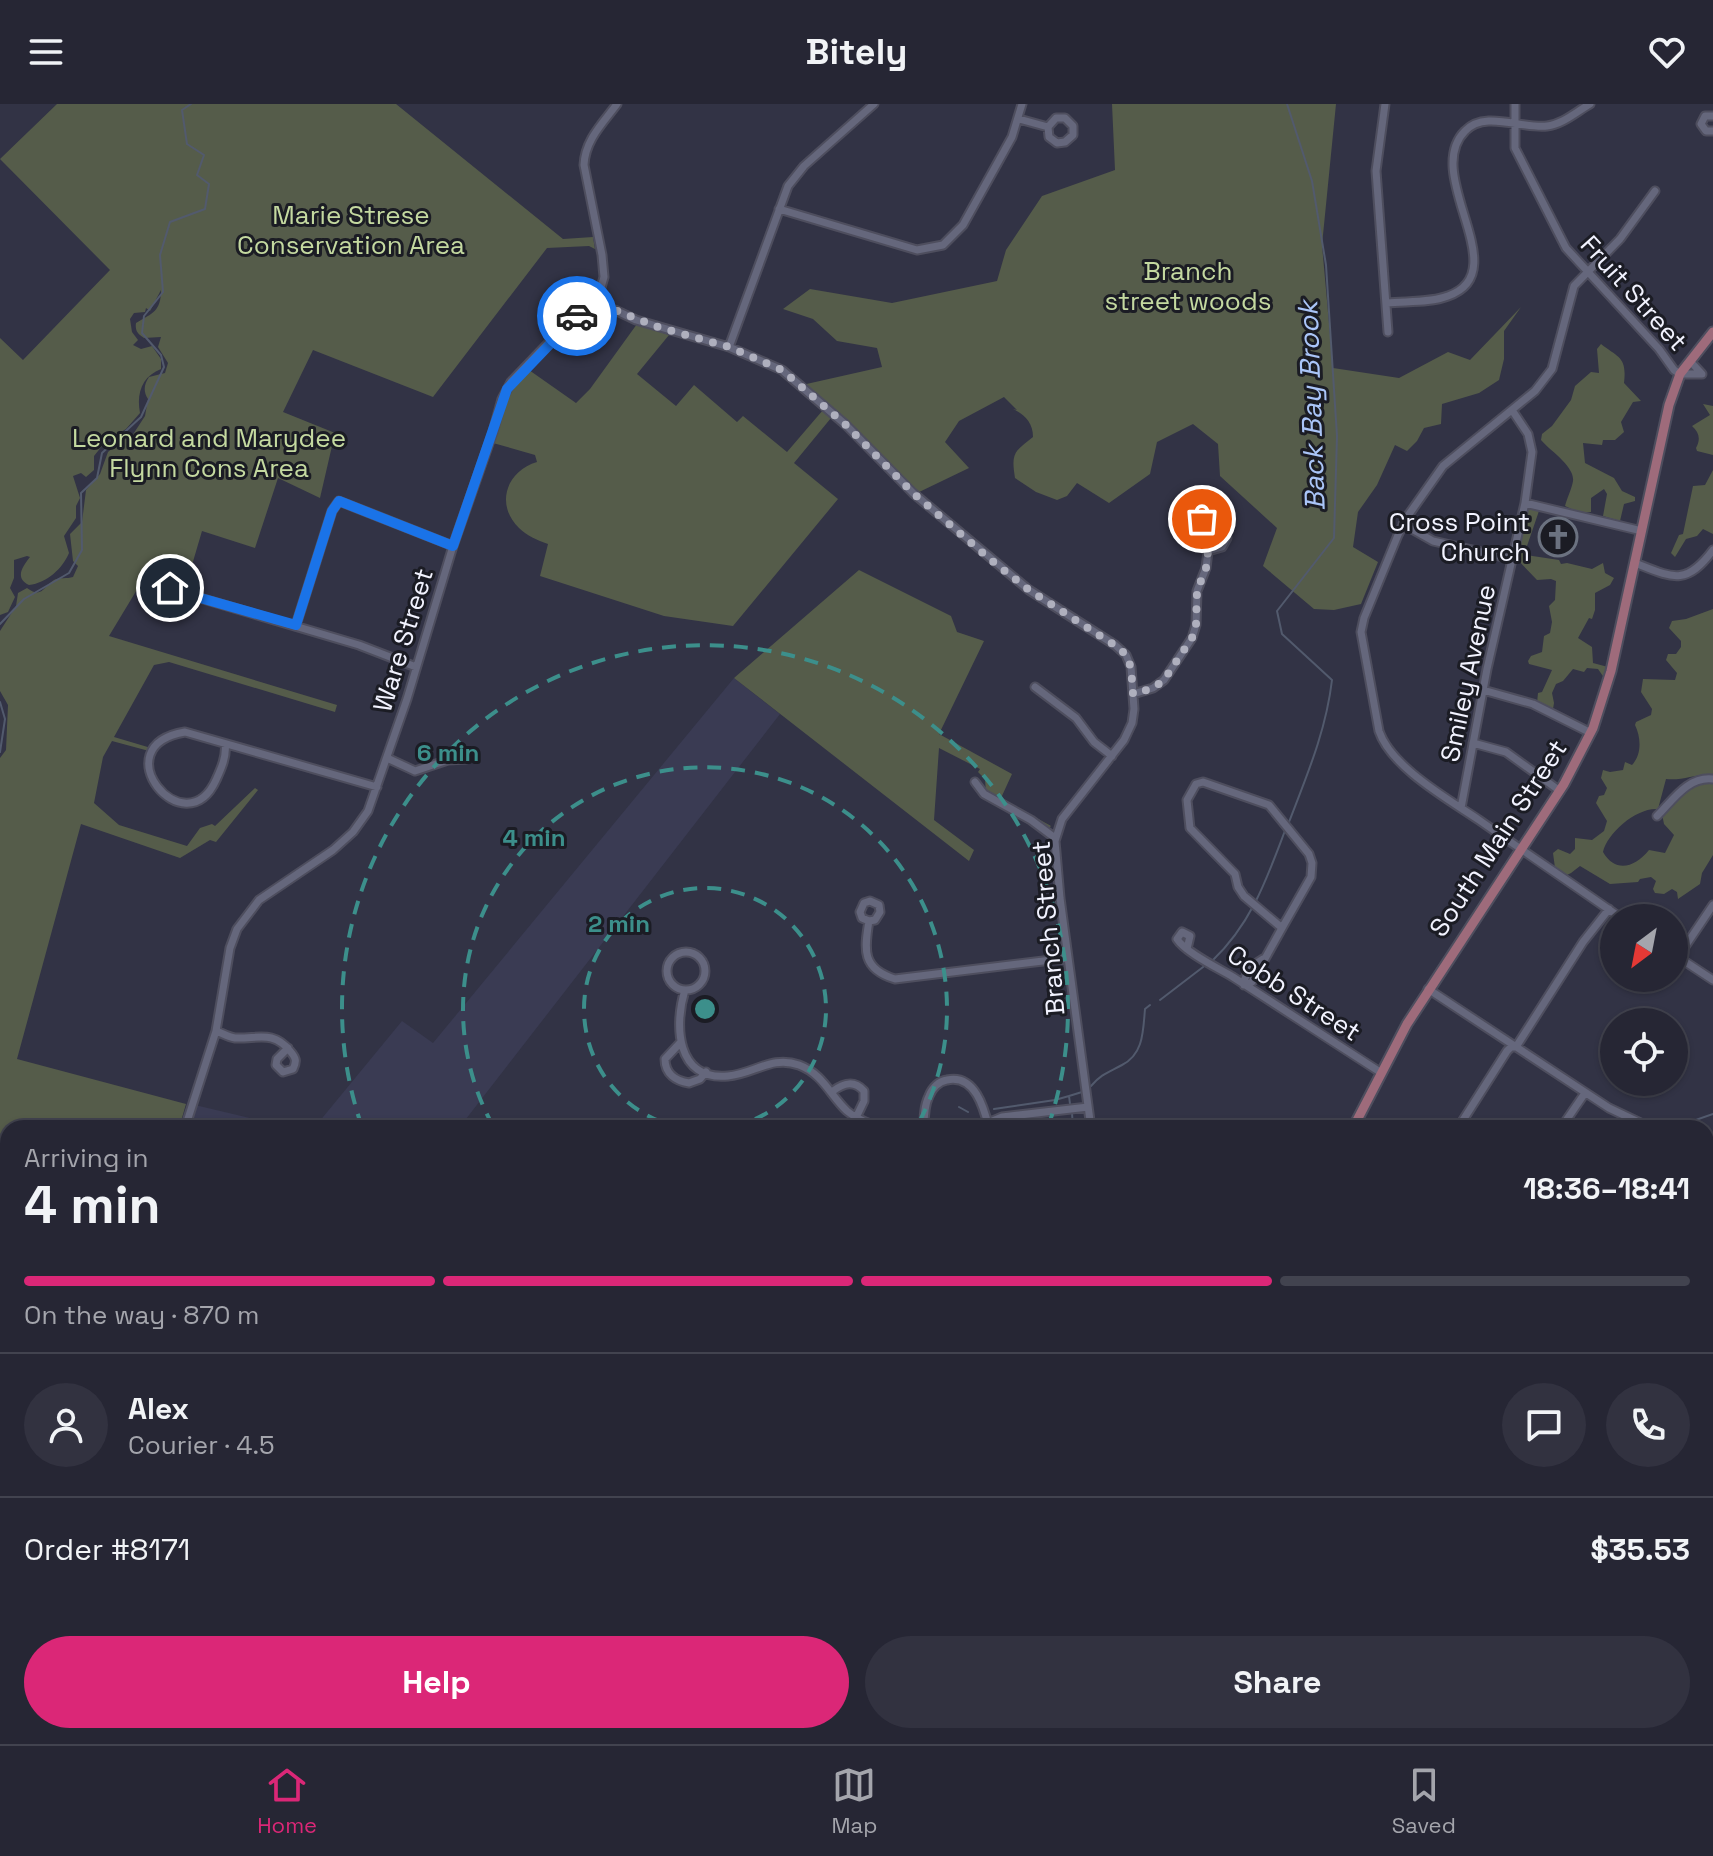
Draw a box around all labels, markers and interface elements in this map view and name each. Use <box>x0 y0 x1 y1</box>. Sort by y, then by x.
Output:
text: Bitely <box>806 29 907 75</box>
icon: menu <box>24 30 68 74</box>
icon: heart <box>1645 30 1689 74</box>
park label: Marie Strese Conservation Area <box>237 198 465 262</box>
street label: Fruit Street <box>1573 228 1695 358</box>
park label: Branch street woods <box>1105 254 1271 318</box>
courier <box>537 276 617 356</box>
icon: car <box>555 294 599 338</box>
water label: Back Bay Brook <box>1289 297 1333 512</box>
park label: Leonard and Marydee Flynn Cons Area <box>72 421 346 485</box>
pin <box>1168 485 1236 553</box>
icon: bag <box>1180 497 1224 541</box>
place label: Cross Point Church <box>1389 505 1530 569</box>
church icon: Cross Point Church <box>1537 516 1579 558</box>
pin <box>136 554 204 622</box>
street label: Ware Street <box>365 564 441 716</box>
icon: home <box>148 566 192 610</box>
street label: Smiley Avenue <box>1433 581 1503 765</box>
street label: South Main Street <box>1422 733 1574 943</box>
text: 6 min <box>417 737 479 768</box>
text: 4 min <box>502 822 566 853</box>
street label: Branch Street <box>1023 839 1073 1017</box>
north arrow <box>1600 904 1688 992</box>
map controls <box>1600 904 1688 1096</box>
text: 2 min <box>588 908 650 939</box>
street label: Cobb Street <box>1221 937 1367 1049</box>
centre of rings <box>691 995 719 1023</box>
button: locate <box>1600 1008 1688 1096</box>
text: Arriving in <box>24 1141 148 1175</box>
text: 18:36–18:41 <box>1523 1169 1690 1208</box>
text: 4 min <box>24 1172 161 1238</box>
text: On the way · 870 m <box>24 1298 259 1332</box>
button: person <box>24 1383 108 1467</box>
button: chat <box>1502 1383 1586 1467</box>
button: phone <box>1606 1383 1690 1467</box>
text: Alex <box>128 1389 189 1428</box>
text: Courier · 4.5 <box>128 1428 275 1462</box>
text: Order #8171 <box>24 1530 190 1569</box>
text: $35.53 <box>1590 1530 1690 1569</box>
button: Help <box>24 1636 849 1728</box>
button: Share <box>865 1636 1690 1728</box>
tab: Home <box>257 1763 317 1839</box>
tab: Map <box>831 1763 877 1839</box>
tab: Saved <box>1392 1763 1456 1839</box>

